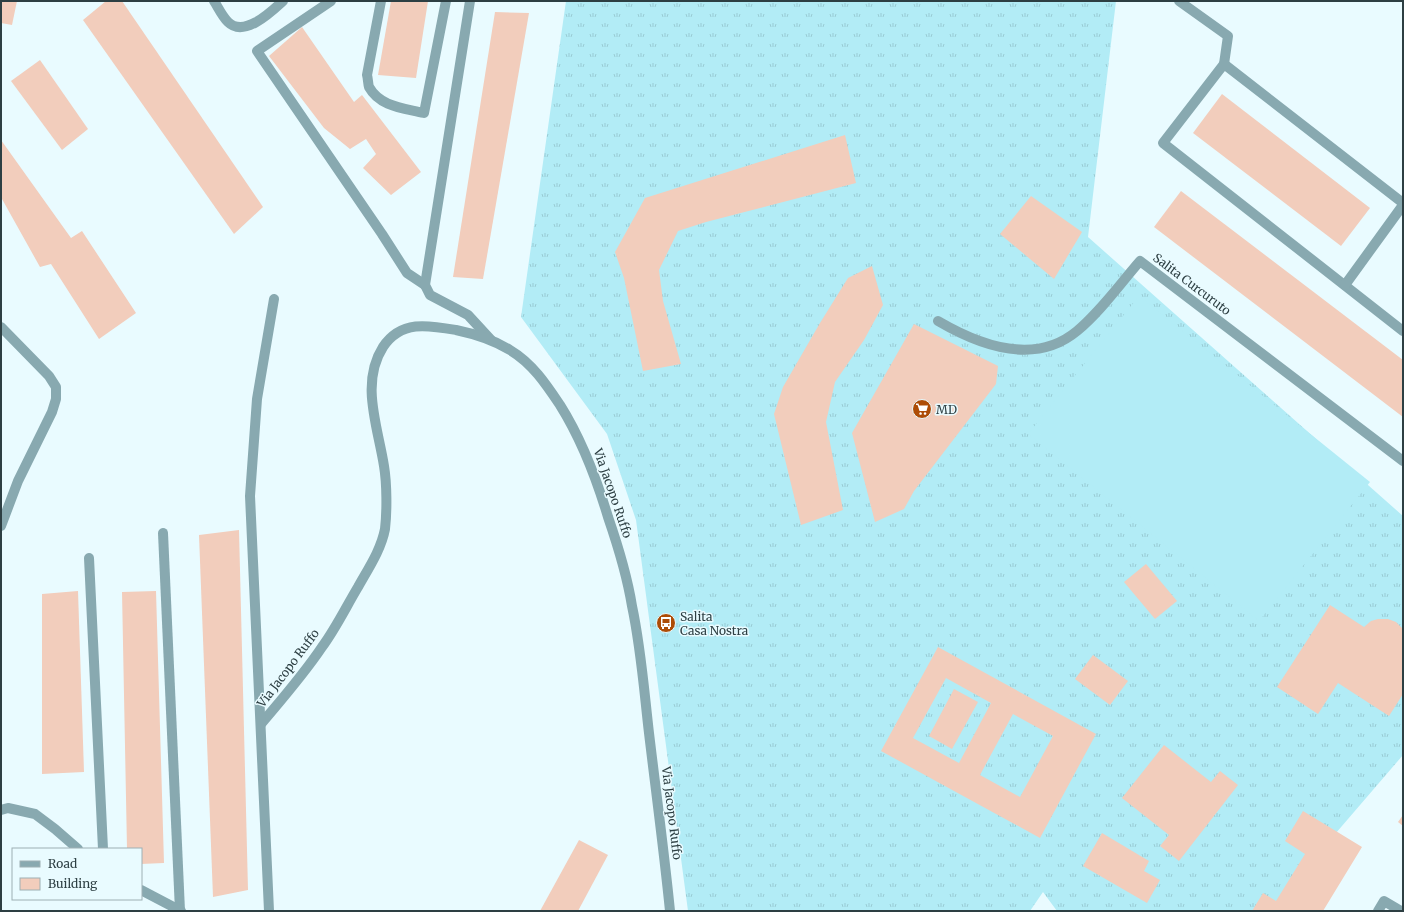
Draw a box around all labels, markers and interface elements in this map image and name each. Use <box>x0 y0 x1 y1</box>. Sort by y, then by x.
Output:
street label: Salita Curcuruto <box>1150 250 1234 318</box>
supermarket icon: MD <box>911 398 933 420</box>
place label: MD <box>936 402 957 417</box>
street label: Via Jacopo Ruffo <box>590 445 635 540</box>
place label: Salita Casa Nostra <box>680 609 749 638</box>
bus stop icon: Salita Casa Nostra <box>655 612 677 634</box>
street label: Via Jacopo Ruffo <box>253 626 322 711</box>
street label: Via Jacopo Ruffo <box>659 765 685 860</box>
legend <box>12 848 142 900</box>
text: Road <box>48 856 77 871</box>
text: Building <box>48 876 98 891</box>

